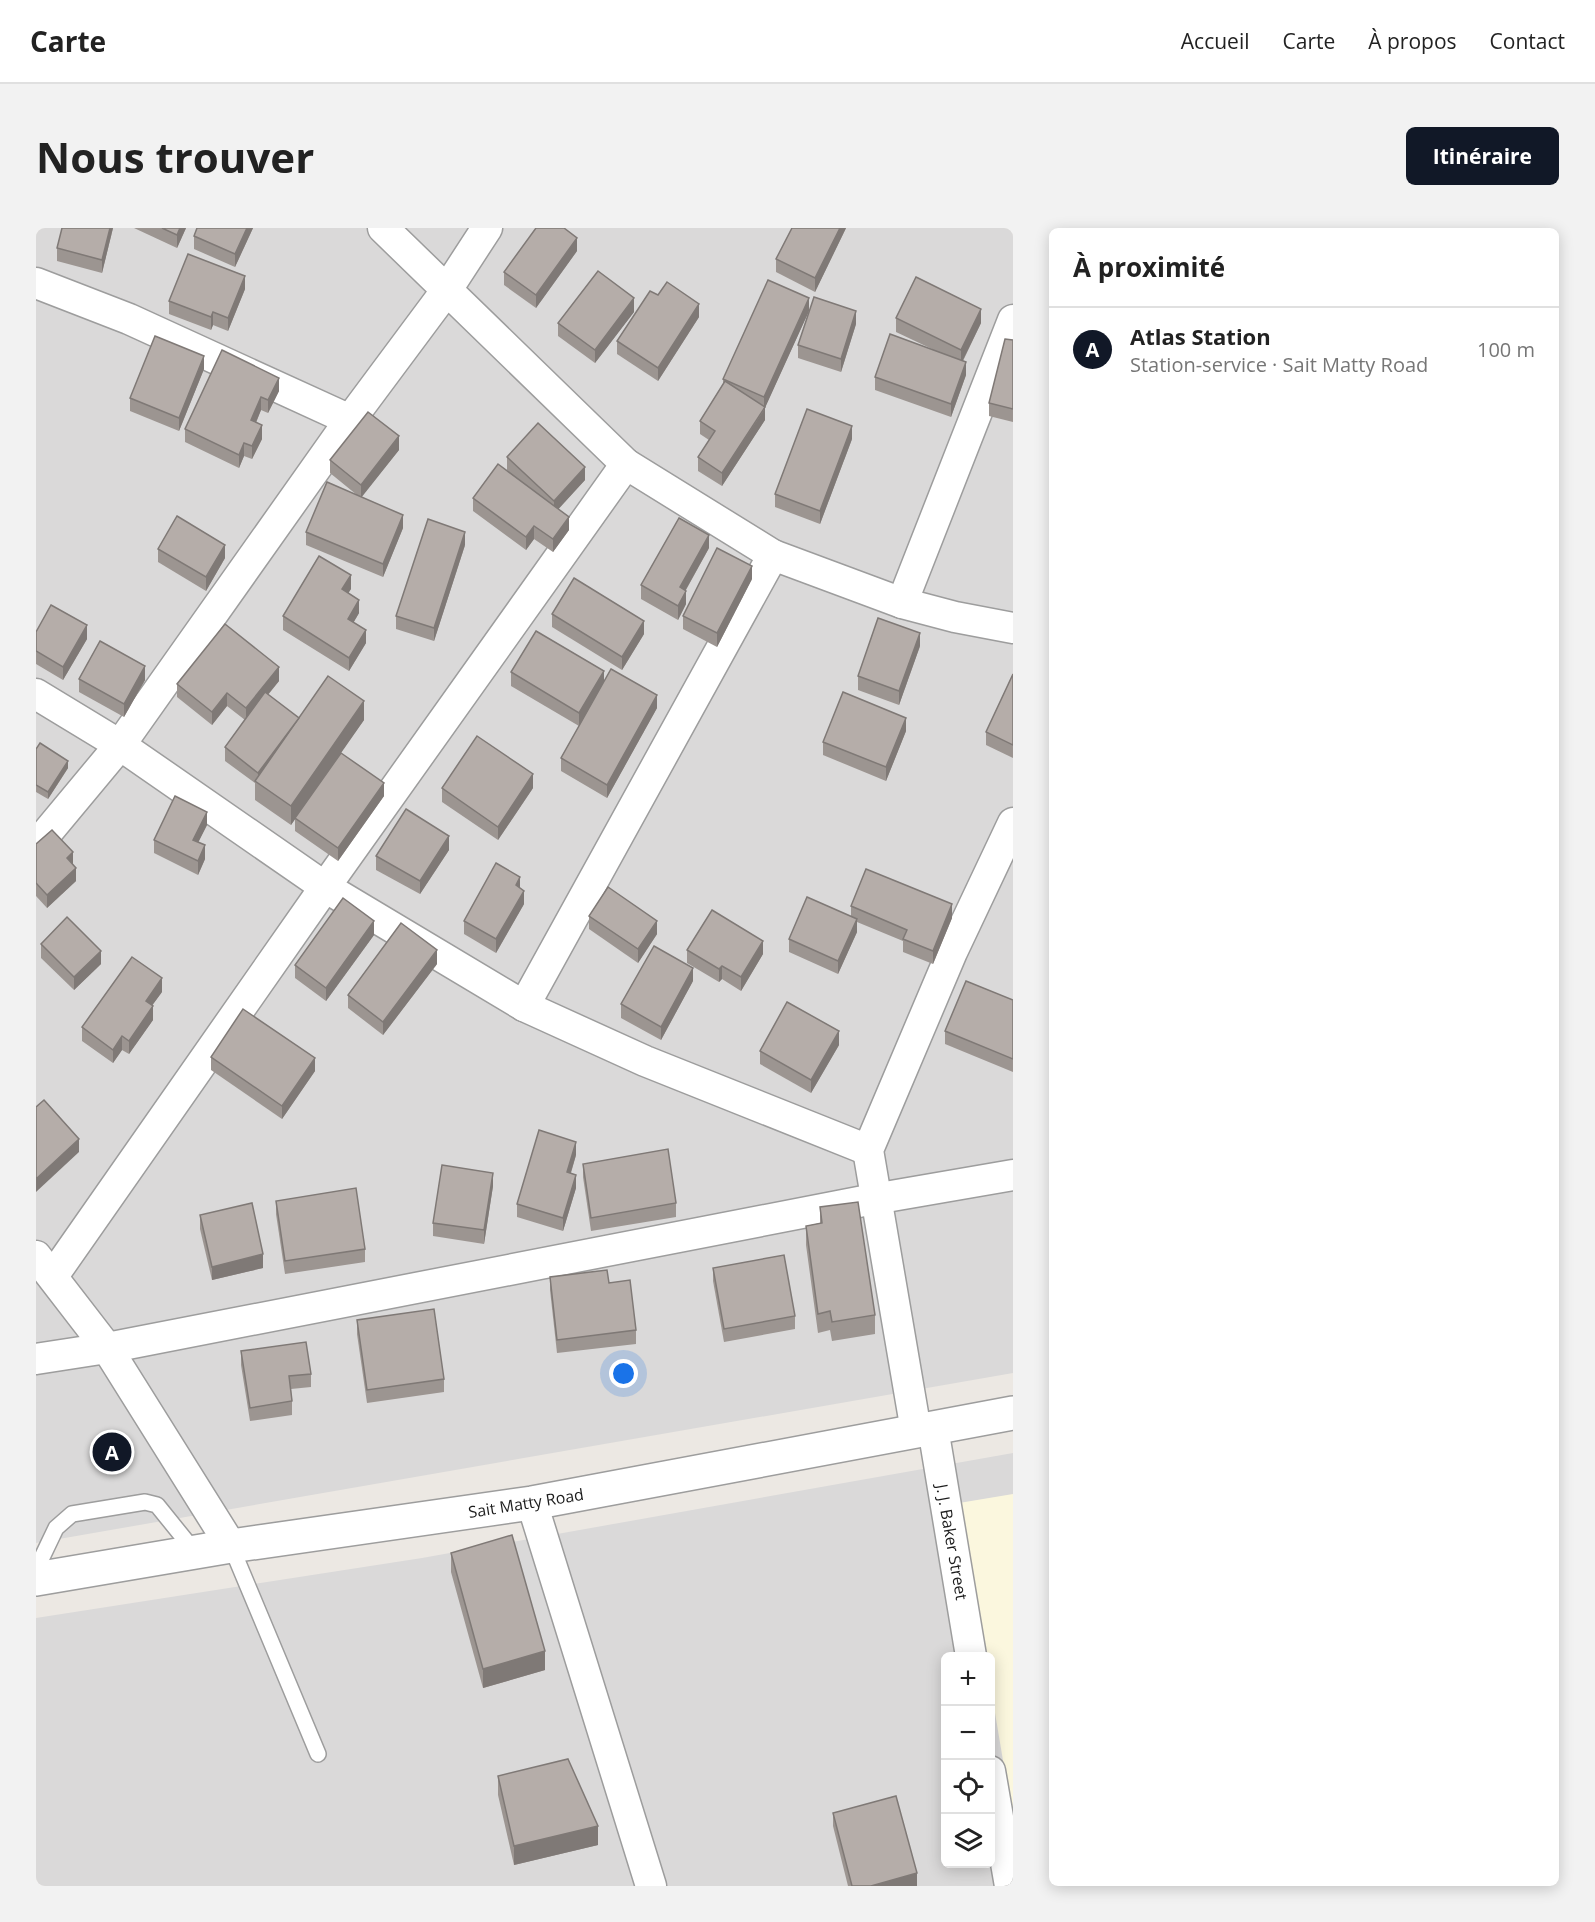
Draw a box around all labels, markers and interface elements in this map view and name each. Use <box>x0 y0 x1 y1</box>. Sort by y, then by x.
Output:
text: Carte <box>30 22 106 60</box>
text: Accueil <box>1181 27 1249 55</box>
text: Carte <box>1282 27 1335 55</box>
text: À propos <box>1368 27 1457 55</box>
text: Contact <box>1490 27 1565 55</box>
button: Itinéraire <box>1406 127 1559 185</box>
text: Nous trouver <box>36 128 314 185</box>
text: À proximité <box>1073 249 1225 285</box>
text: Atlas Station <box>1130 321 1271 351</box>
text: A <box>1086 336 1099 363</box>
text: 100 m <box>1477 336 1535 363</box>
text: Station-service · Sait Matty Road <box>1130 351 1428 378</box>
your location <box>609 1359 638 1388</box>
pin: A <box>92 1430 132 1474</box>
street label: J. J. Baker Street <box>931 1480 973 1602</box>
street label: Sait Matty Road <box>467 1483 585 1523</box>
map controls <box>941 1652 995 1868</box>
button: + <box>941 1652 995 1706</box>
button: − <box>941 1706 995 1760</box>
button: locate <box>941 1760 995 1814</box>
button: layers <box>941 1814 995 1868</box>

